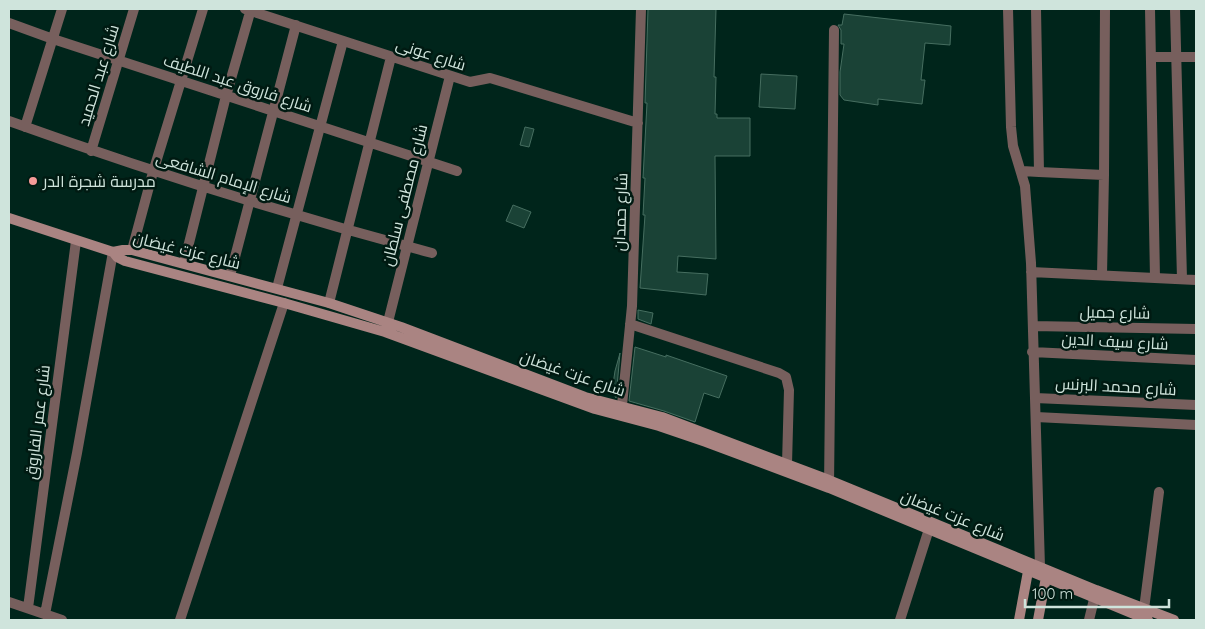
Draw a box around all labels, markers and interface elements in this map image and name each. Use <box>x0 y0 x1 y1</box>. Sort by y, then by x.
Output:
street label: شارع عبد الحميد <box>73 22 125 129</box>
street label: شارع عونى <box>393 33 469 77</box>
street label: شارع فاروق عبد اللطيف <box>160 50 315 118</box>
street label: شارع مصطفى سلطان <box>377 122 433 268</box>
street label: شارع الإمام الشافعى <box>153 147 294 209</box>
place label: مدرسة شجرة الدر <box>42 171 156 191</box>
street label: شارع حمدان <box>609 172 633 252</box>
marker: مدرسة شجرة الدر <box>27 175 39 187</box>
street label: شارع عزت غيضان <box>131 227 243 275</box>
street label: شارع جميل <box>1079 301 1151 325</box>
street label: شارع سيف الدين <box>1061 328 1169 356</box>
street label: شارع عزت غيضان <box>517 346 628 402</box>
street label: شارع عمر الفاروق <box>20 364 56 481</box>
street label: شارع محمد البرنس <box>1055 373 1177 401</box>
street label: شارع عزت غيضان <box>898 485 1008 547</box>
scale bar <box>1025 576 1169 608</box>
text: 100 m <box>1032 584 1073 603</box>

